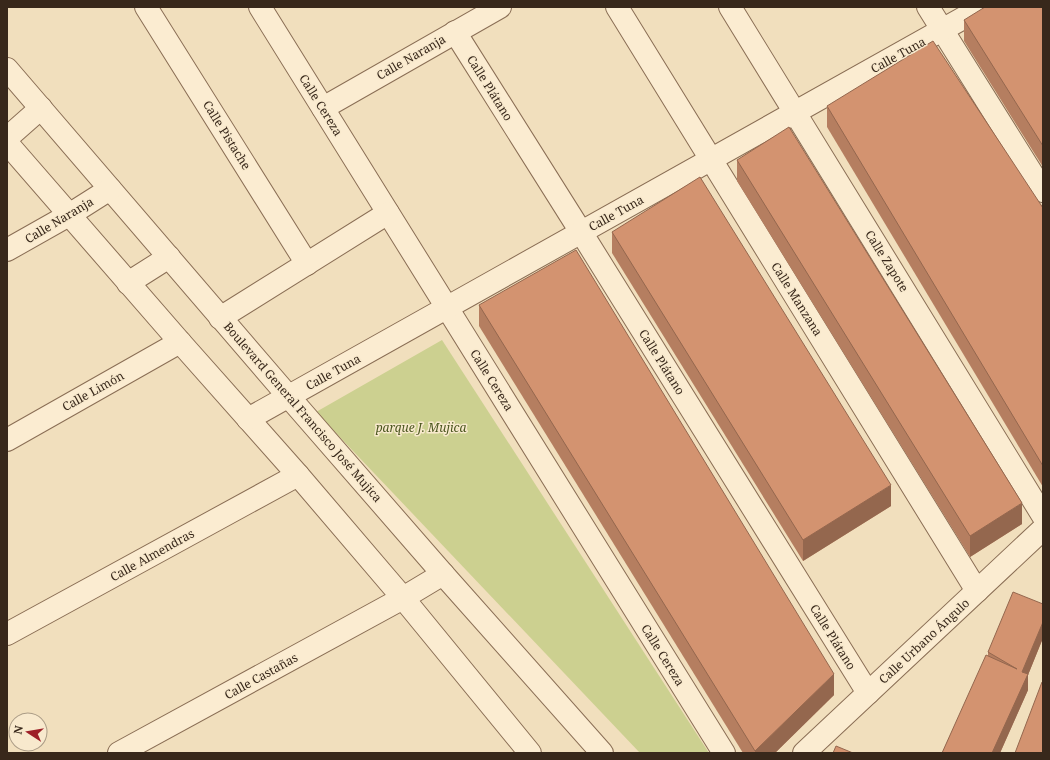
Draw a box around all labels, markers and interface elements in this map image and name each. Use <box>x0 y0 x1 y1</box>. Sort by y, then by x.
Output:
street label: Calle Naranja <box>373 30 449 84</box>
street label: Calle Tuna <box>867 33 929 77</box>
street label: Calle Plátano <box>463 52 517 124</box>
street label: Calle Cereza <box>295 71 347 139</box>
street label: Calle Pistache <box>199 97 255 173</box>
street label: Calle Tuna <box>585 191 647 235</box>
street label: Calle Naranja <box>22 193 97 247</box>
street label: Calle Zapote <box>861 227 913 295</box>
street label: Calle Manzana <box>767 259 827 339</box>
street label: Boulevard General Francisco José Mujica <box>220 318 386 506</box>
street label: Calle Plátano <box>635 326 689 398</box>
street label: Calle Cereza <box>466 346 518 414</box>
street label: Calle Tuna <box>302 350 364 394</box>
street label: Calle Limón <box>59 367 127 415</box>
park label: parque J. Mujica <box>375 419 466 436</box>
street label: Calle Almendras <box>107 525 197 585</box>
street label: Calle Urbano Ángulo <box>875 594 973 688</box>
street label: Calle Plátano <box>806 601 860 673</box>
street label: Calle Cereza <box>637 621 689 689</box>
street label: Calle Castañas <box>221 649 301 703</box>
north arrow <box>8 712 48 752</box>
text: N <box>9 724 26 736</box>

